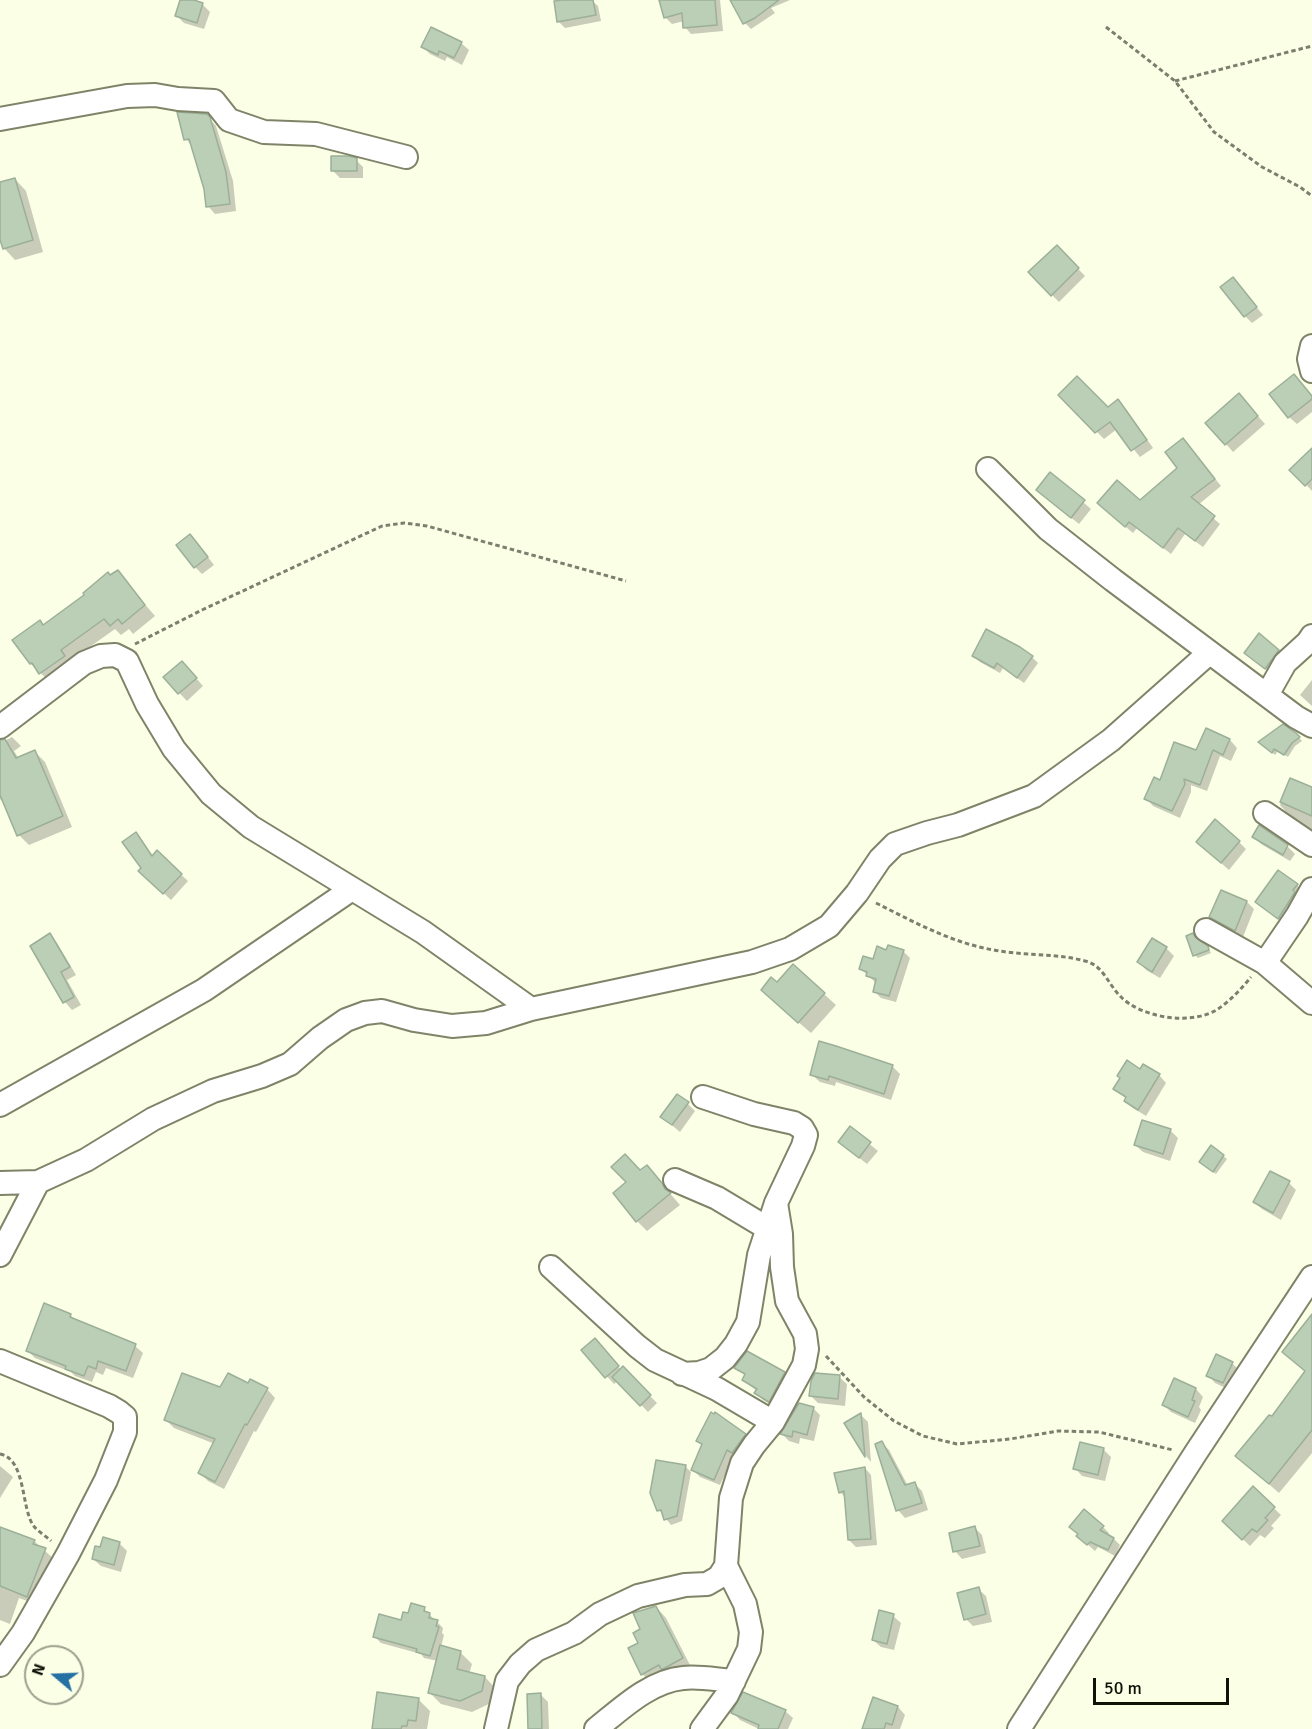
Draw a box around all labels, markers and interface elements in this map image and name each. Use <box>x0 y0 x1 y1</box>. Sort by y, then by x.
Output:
north arrow <box>24 1645 84 1705</box>
text: N <box>28 1661 50 1678</box>
scale bar <box>1096 1666 1232 1704</box>
text: 50 m <box>1104 1677 1142 1699</box>

